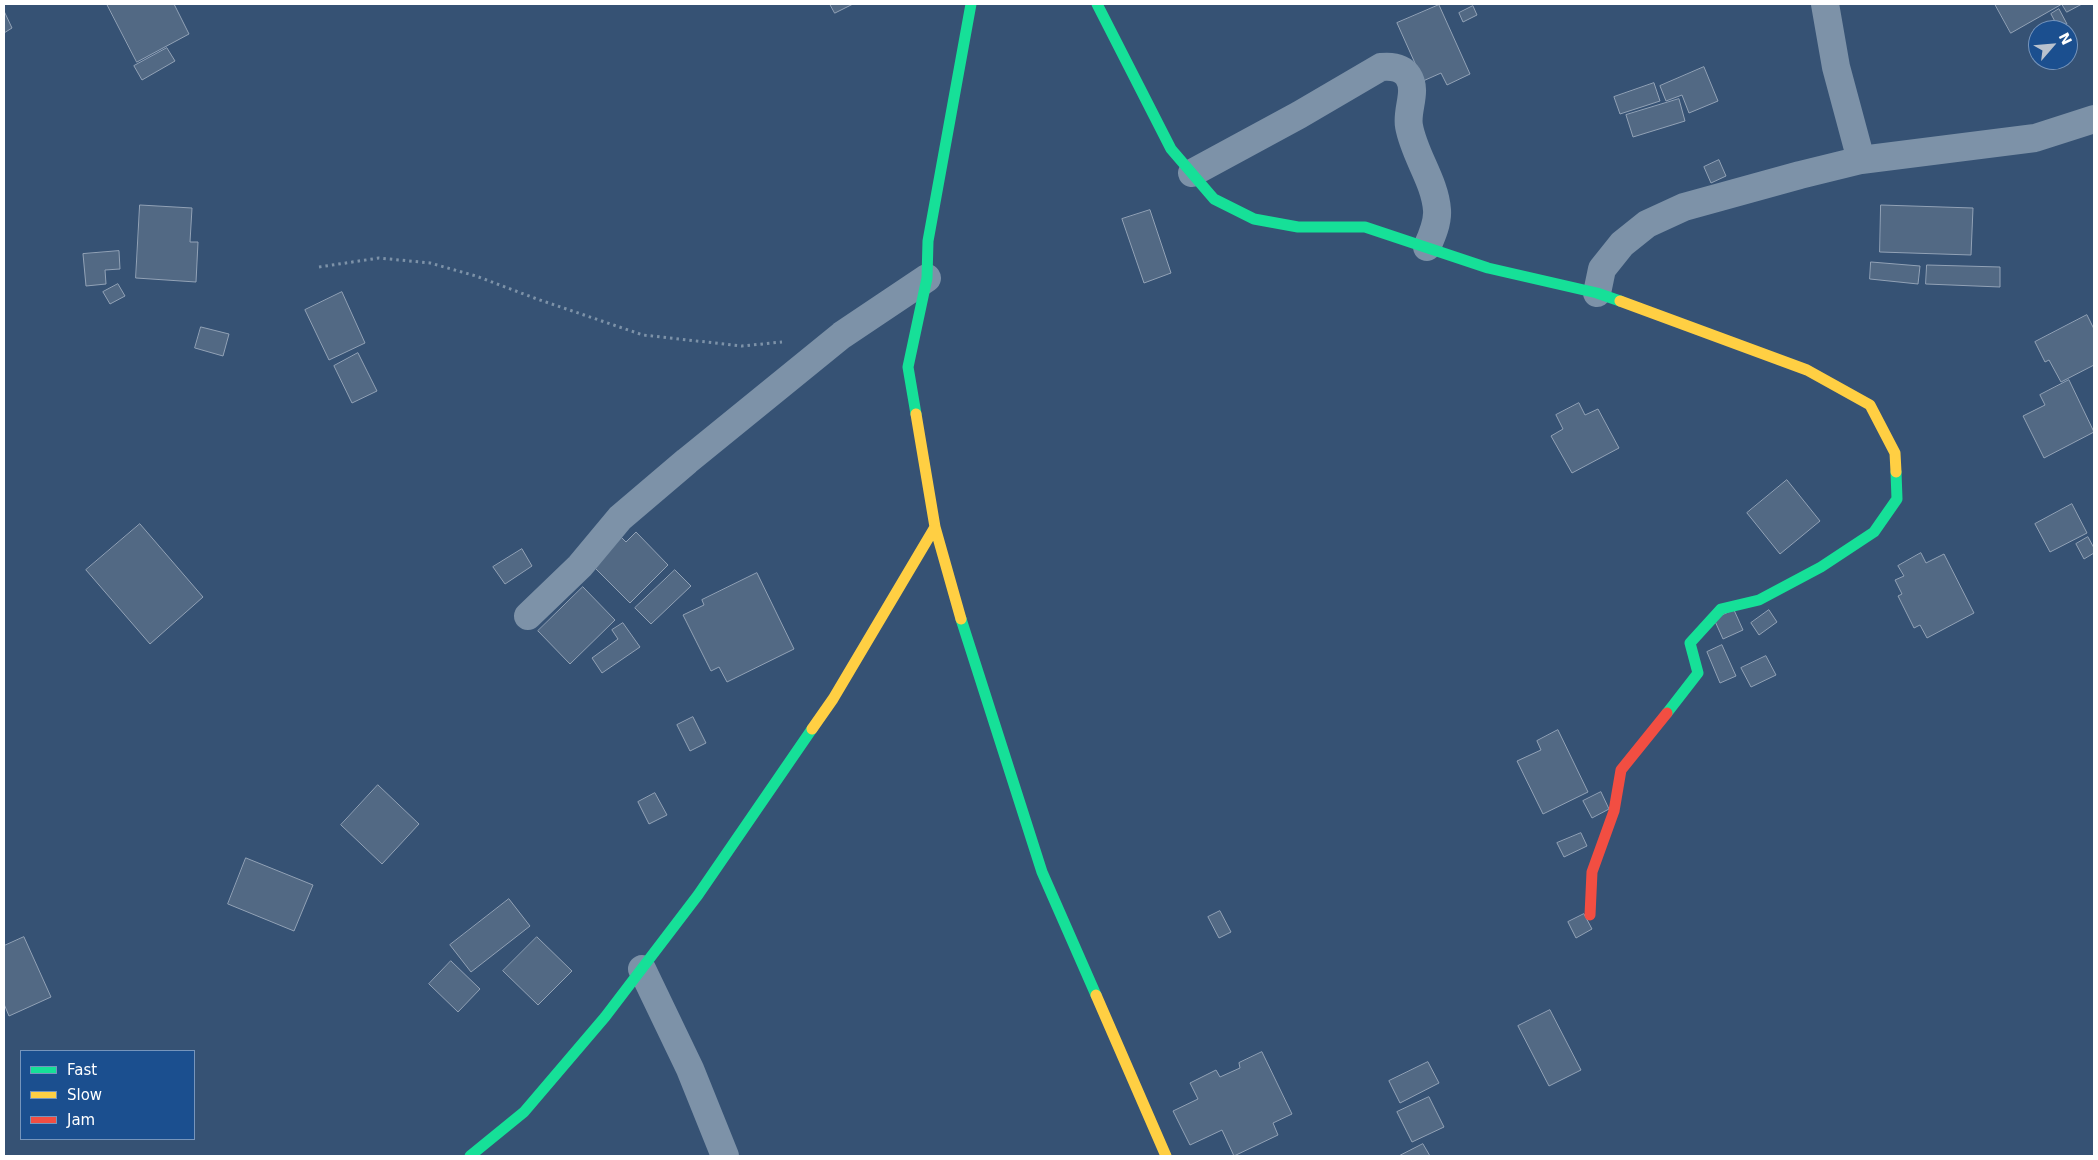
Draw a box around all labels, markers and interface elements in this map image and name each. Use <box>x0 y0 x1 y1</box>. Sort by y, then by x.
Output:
north arrow <box>2028 20 2078 70</box>
text: N <box>2056 30 2075 47</box>
legend <box>20 1050 195 1140</box>
text: Fast <box>67 1061 97 1079</box>
text: Slow <box>67 1086 102 1104</box>
text: Jam <box>67 1111 95 1129</box>

